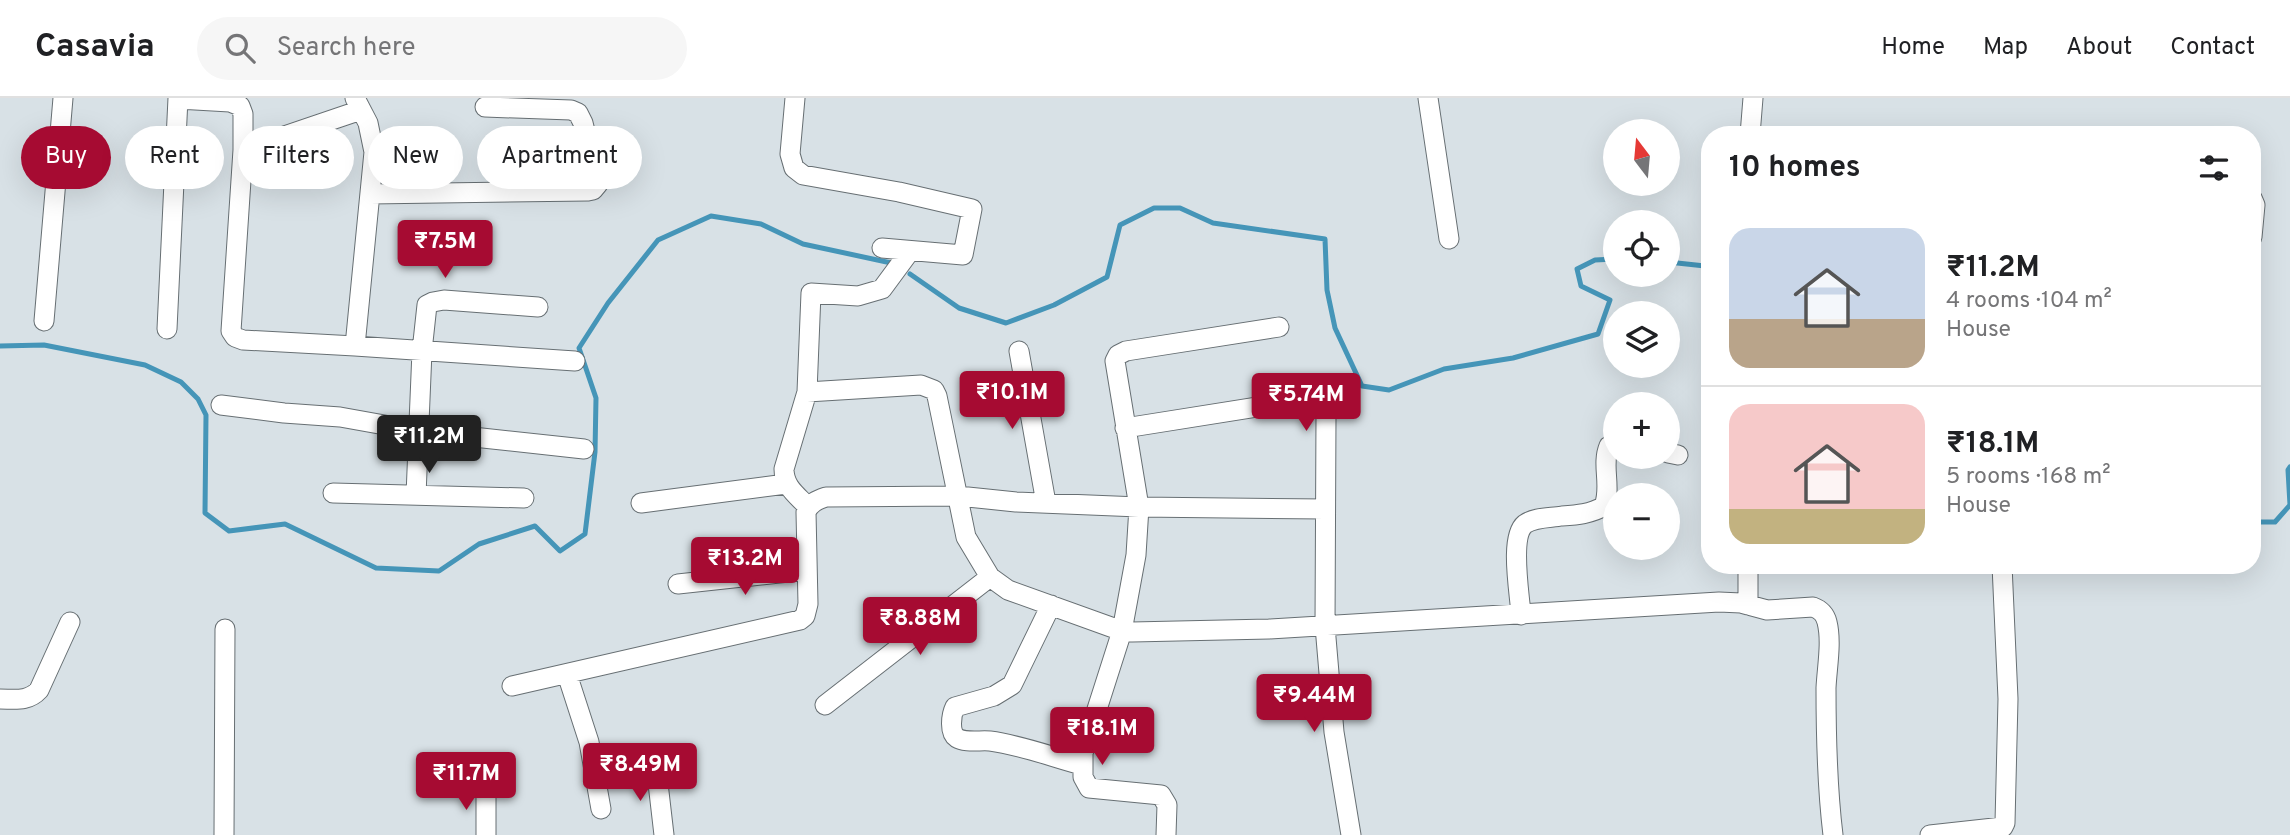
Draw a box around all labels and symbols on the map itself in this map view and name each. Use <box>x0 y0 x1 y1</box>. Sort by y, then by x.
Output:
north arrow <box>1603 119 1680 196</box>
pin: ₹7.5M <box>396 220 494 280</box>
pin: ₹10.1M <box>955 372 1069 431</box>
pin: ₹5.74M <box>1249 374 1363 433</box>
pin: ₹11.2M <box>372 416 486 475</box>
pin: ₹13.2M <box>688 538 802 597</box>
pin: ₹8.88M <box>863 598 977 657</box>
pin: ₹9.44M <box>1257 674 1371 734</box>
pin: ₹18.1M <box>1045 708 1159 767</box>
pin: ₹8.49M <box>583 744 697 803</box>
pin: ₹11.7M <box>409 752 523 812</box>

